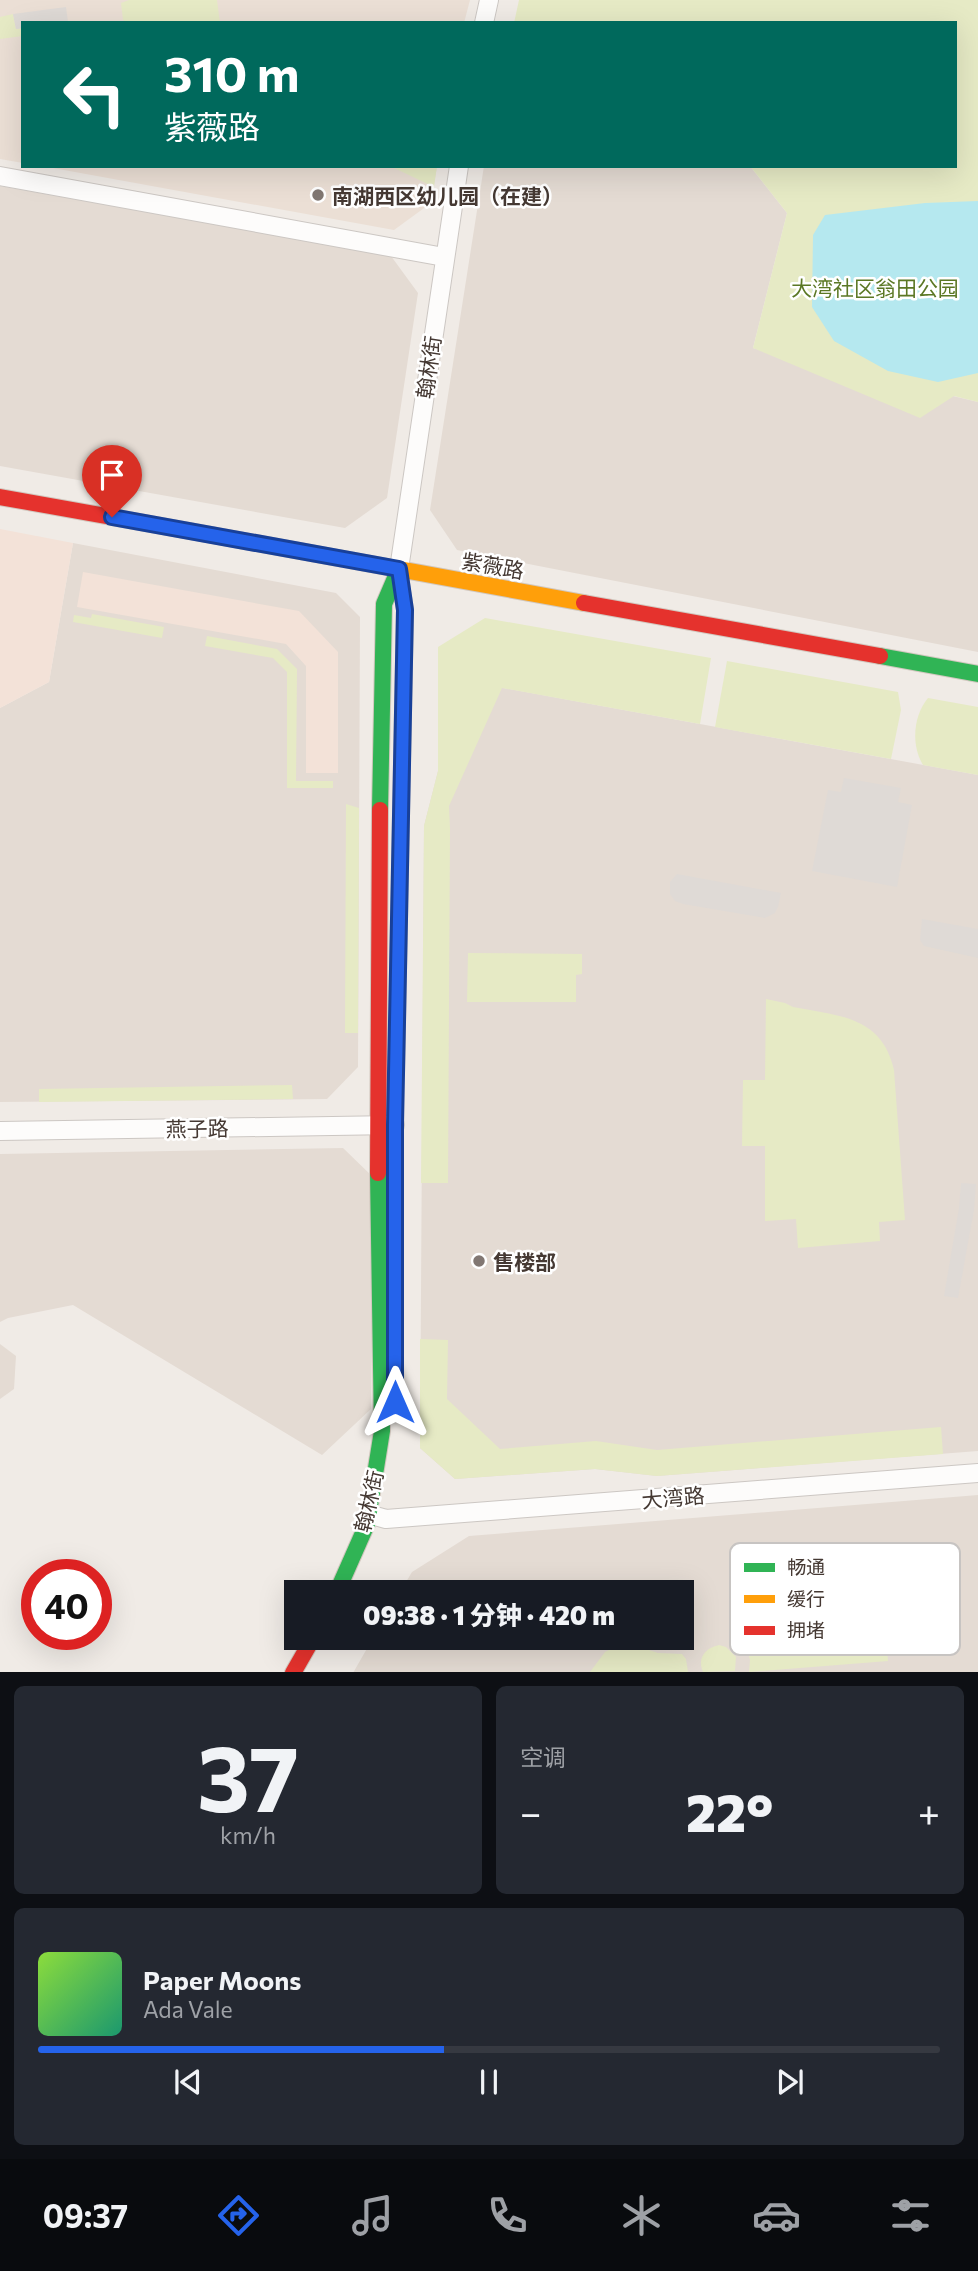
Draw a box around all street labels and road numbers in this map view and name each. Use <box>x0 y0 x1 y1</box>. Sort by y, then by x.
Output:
street label: 翰林街 <box>411 334 445 400</box>
street label: 紫薇路 <box>460 547 526 583</box>
street label: 燕子路 <box>165 1115 229 1141</box>
street label: 翰林街 <box>349 1467 387 1535</box>
street label: 大湾路 <box>641 1482 705 1512</box>

